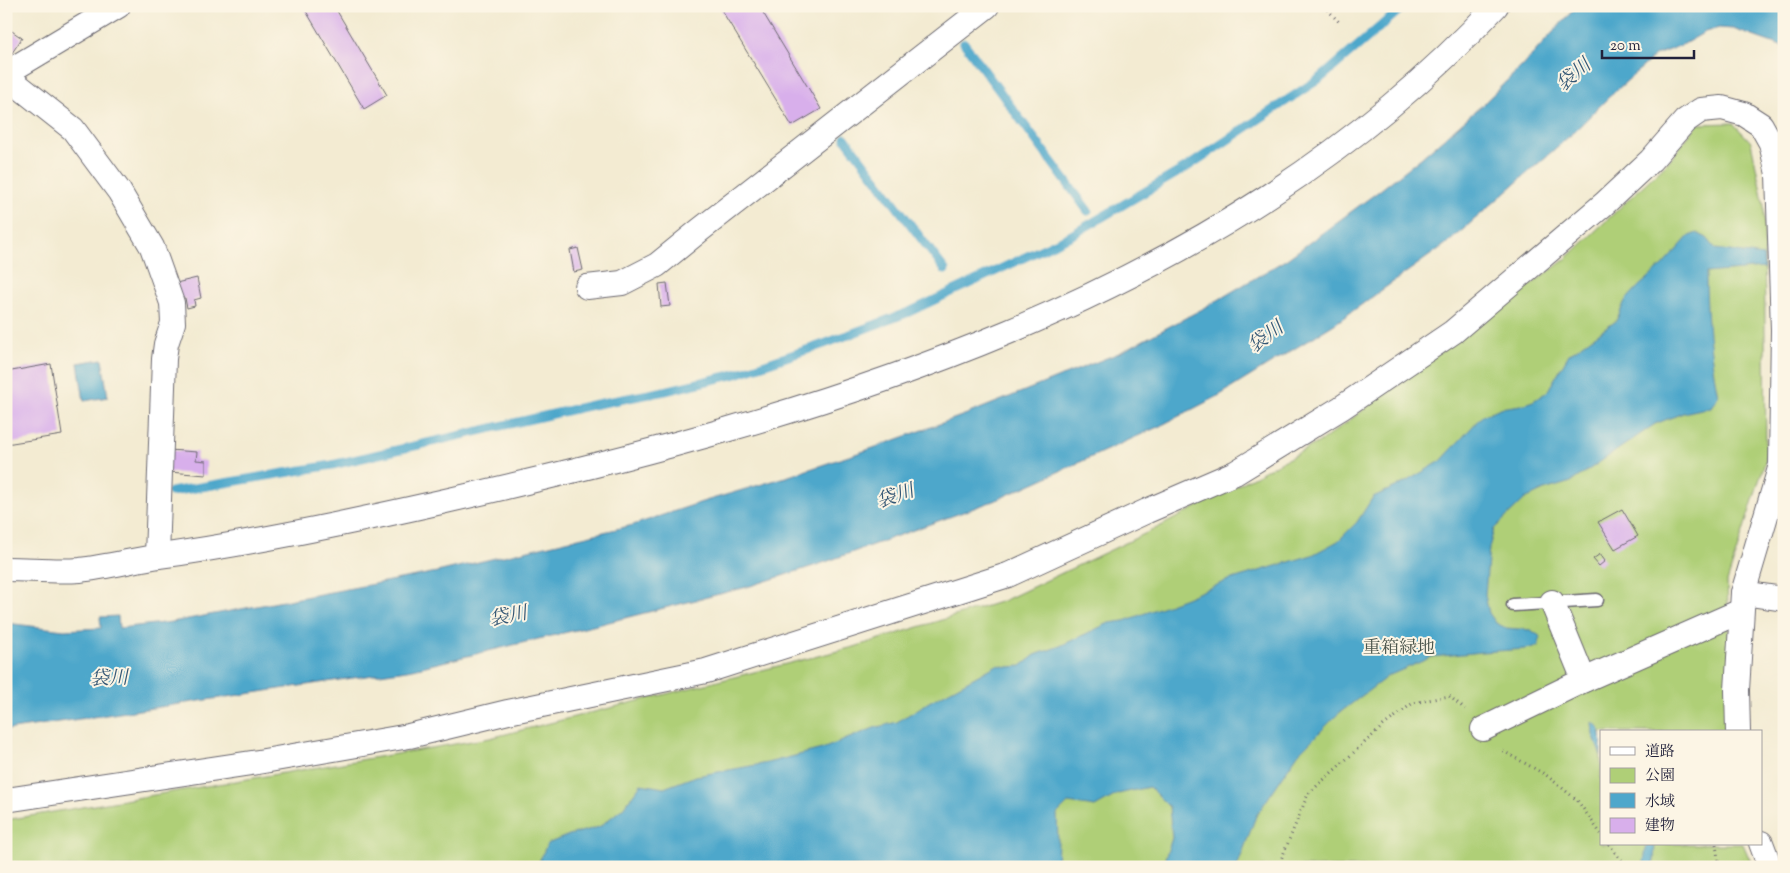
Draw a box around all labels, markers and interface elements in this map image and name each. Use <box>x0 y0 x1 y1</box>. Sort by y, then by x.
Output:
scale bar <box>1602 28 1695 60</box>
text: 20 m <box>1610 36 1641 57</box>
water label: 袋川 <box>1551 52 1599 99</box>
water label: 袋川 <box>1243 315 1291 360</box>
water label: 袋川 <box>873 478 920 516</box>
water label: 袋川 <box>487 600 532 634</box>
park label: 重箱緑地 <box>1363 636 1435 662</box>
water label: 袋川 <box>90 665 131 694</box>
legend <box>1600 730 1762 846</box>
text: 道路 <box>1645 742 1675 763</box>
text: 公園 <box>1645 766 1675 787</box>
text: 水域 <box>1645 792 1675 813</box>
text: 建物 <box>1645 816 1675 837</box>

